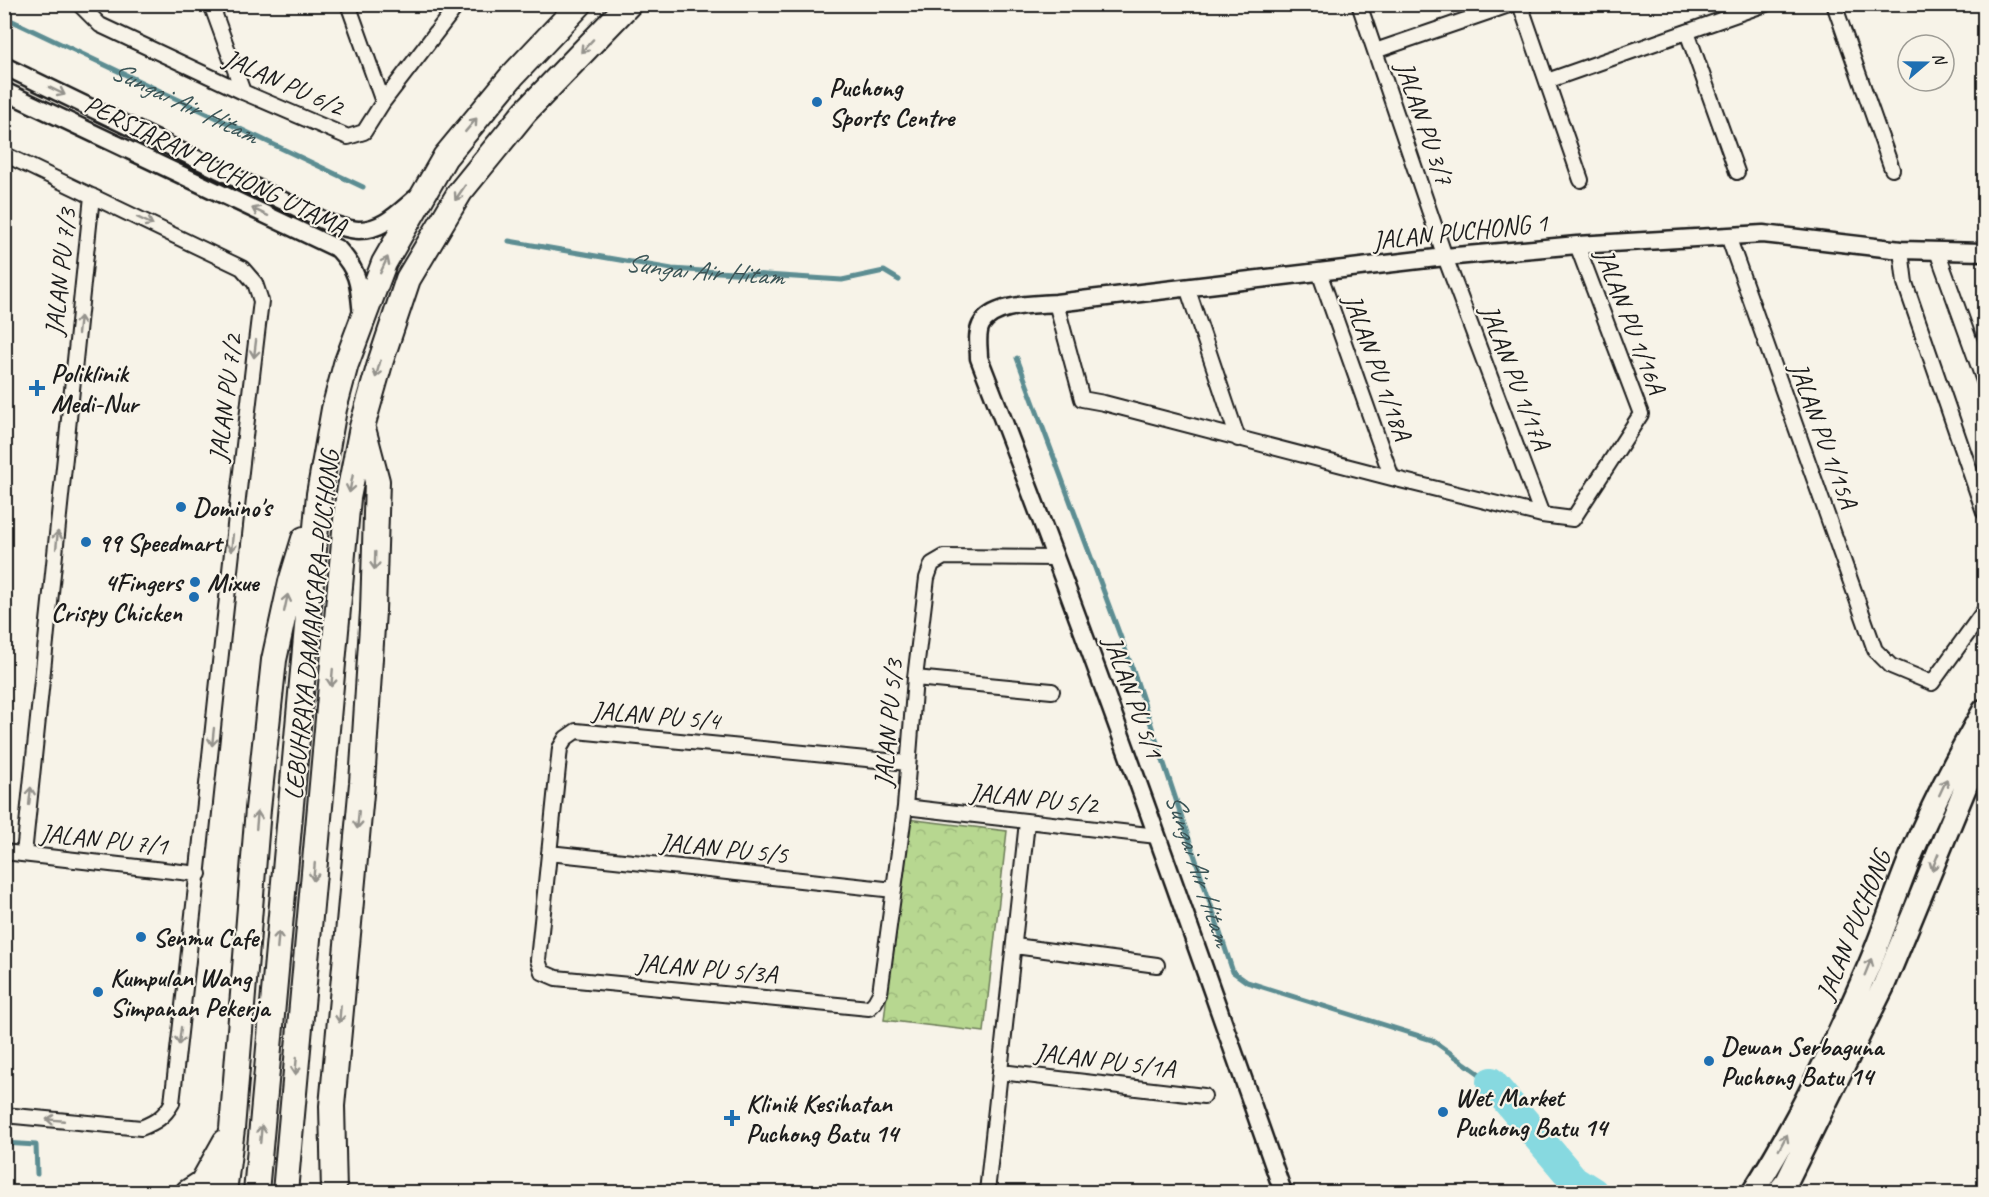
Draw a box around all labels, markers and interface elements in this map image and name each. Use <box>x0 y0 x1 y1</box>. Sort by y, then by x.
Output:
north arrow <box>1896 33 1956 93</box>
one-way arrow <box>580 38 594 53</box>
street label: JALAN PU 6/2 <box>217 41 351 124</box>
text: N <box>1928 50 1951 69</box>
water label: Sungai Air Hitam <box>106 53 266 153</box>
street label: JALAN PU 3/7 <box>1387 56 1461 190</box>
place label: Puchong Sports Centre <box>829 71 956 134</box>
one-way arrow <box>48 86 66 98</box>
street label: PERSIARAN PUCHONG UTAMA <box>79 88 353 244</box>
marker: Puchong Sports Centre <box>810 95 824 109</box>
one-way arrow <box>464 118 478 133</box>
one-way arrow <box>454 185 466 201</box>
street label: JALAN PU 7/3 <box>37 205 84 339</box>
one-way arrow <box>251 205 269 217</box>
street label: JALAN PUCHONG 1 <box>1369 206 1551 257</box>
one-way arrow <box>136 216 154 228</box>
street label: JALAN PU 1/16A <box>1587 242 1674 400</box>
water label: Sungai Air Hitam <box>623 244 787 293</box>
one-way arrow <box>378 257 390 275</box>
street label: JALAN PU 1/18A <box>1335 288 1420 446</box>
street label: JALAN PU 1/17A <box>1472 298 1559 456</box>
one-way arrow <box>74 315 85 335</box>
street label: JALAN PU 7/2 <box>201 330 250 465</box>
one-way arrow <box>249 339 260 359</box>
street label: JALAN PU 1/15A <box>1781 356 1866 514</box>
place label: Poliklinik Medi-Nur <box>51 357 140 420</box>
one-way arrow <box>372 359 384 378</box>
marker: Poliklinik Medi-Nur <box>28 379 46 397</box>
street label: LEBUHRAYA DAMANSARA–PUCHONG <box>277 446 347 801</box>
one-way arrow <box>345 474 356 493</box>
place label: Domino's <box>193 491 274 524</box>
marker: Domino's <box>174 500 188 514</box>
place label: 99 Speedmart <box>98 526 225 559</box>
one-way arrow <box>51 530 62 550</box>
one-way arrow <box>227 532 238 552</box>
marker: 99 Speedmart <box>79 535 93 549</box>
one-way arrow <box>369 550 380 570</box>
place label: 4Fingers Crispy Chicken <box>51 566 185 629</box>
place label: Mixue <box>207 566 261 599</box>
marker: Mixue <box>188 575 202 589</box>
marker: 4Fingers Crispy Chicken <box>187 590 201 604</box>
one-way arrow <box>281 593 293 612</box>
street label: JALAN PU 5/1 <box>1095 630 1171 764</box>
street label: JALAN PU 5/3 <box>866 656 911 790</box>
one-way arrow <box>326 668 337 688</box>
street label: JALAN PU 5/4 <box>589 693 723 738</box>
one-way arrow <box>207 726 218 746</box>
street label: JALAN PU 5/2 <box>967 775 1101 822</box>
one-way arrow <box>1938 779 1950 797</box>
one-way arrow <box>25 787 36 807</box>
water label: Sungai Air Hitam <box>1158 789 1241 952</box>
one-way arrow <box>252 810 263 830</box>
one-way arrow <box>352 810 363 830</box>
street label: JALAN PU 7/1 <box>37 816 170 863</box>
street label: JALAN PU 5/5 <box>657 825 790 872</box>
street label: JALAN PUCHONG <box>1808 843 1900 1006</box>
one-way arrow <box>1929 852 1940 871</box>
one-way arrow <box>308 862 319 882</box>
place label: Senmu Cafe <box>153 921 260 954</box>
marker: Senmu Cafe <box>134 930 148 944</box>
one-way arrow <box>273 931 284 950</box>
street label: JALAN PU 5/3A <box>633 946 780 991</box>
one-way arrow <box>1863 958 1874 977</box>
place label: Kumpulan Wang Simpanan Pekerja <box>110 961 271 1024</box>
marker: Kumpulan Wang Simpanan Pekerja <box>91 985 105 999</box>
one-way arrow <box>334 1004 345 1024</box>
one-way arrow <box>174 1026 185 1046</box>
place label: Dewan Serbaguna Puchong Batu 14 <box>1721 1030 1885 1093</box>
street label: JALAN PU 5/1A <box>1031 1035 1179 1086</box>
marker: Dewan Serbaguna Puchong Batu 14 <box>1702 1054 1716 1068</box>
one-way arrow <box>290 1056 301 1076</box>
place label: Wet Market Puchong Batu 14 <box>1455 1081 1610 1144</box>
place label: Klinik Kesihatan Puchong Batu 14 <box>746 1087 901 1150</box>
marker: Wet Market Puchong Batu 14 <box>1436 1105 1450 1119</box>
marker: Klinik Kesihatan Puchong Batu 14 <box>723 1109 741 1127</box>
one-way arrow <box>46 1114 65 1125</box>
one-way arrow <box>256 1125 267 1145</box>
one-way arrow <box>1777 1134 1789 1151</box>

